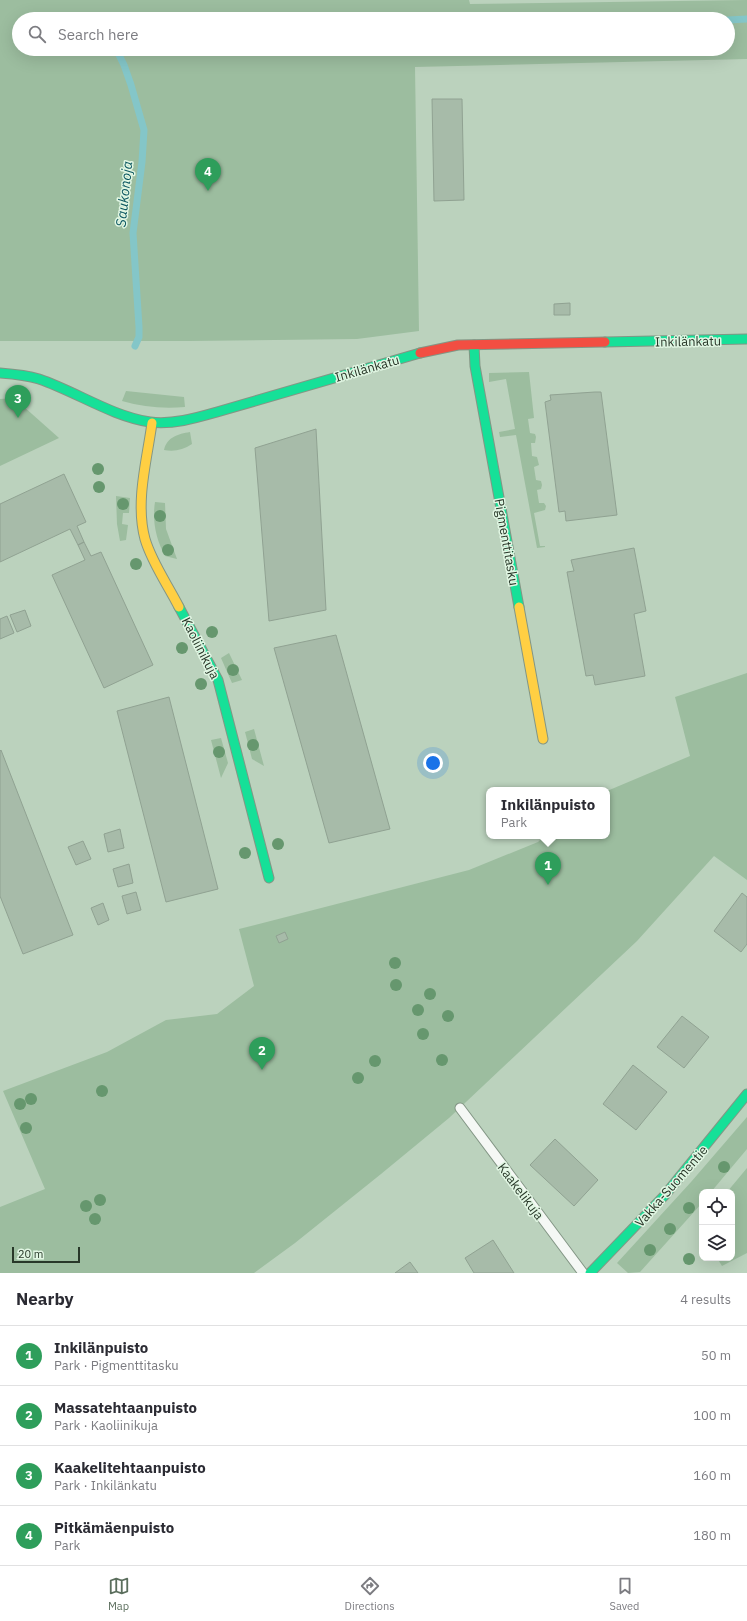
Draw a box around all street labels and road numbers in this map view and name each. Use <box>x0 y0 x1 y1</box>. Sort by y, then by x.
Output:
street label: Inkilänkatu <box>655 332 721 351</box>
street label: Inkilänkatu <box>333 351 401 386</box>
street label: Pigmenttitasku <box>490 497 523 587</box>
street label: Kaoliinikuja <box>178 614 223 682</box>
street label: Vakka-Suomentie <box>631 1142 712 1231</box>
street label: Kaakelikuja <box>494 1160 548 1223</box>

